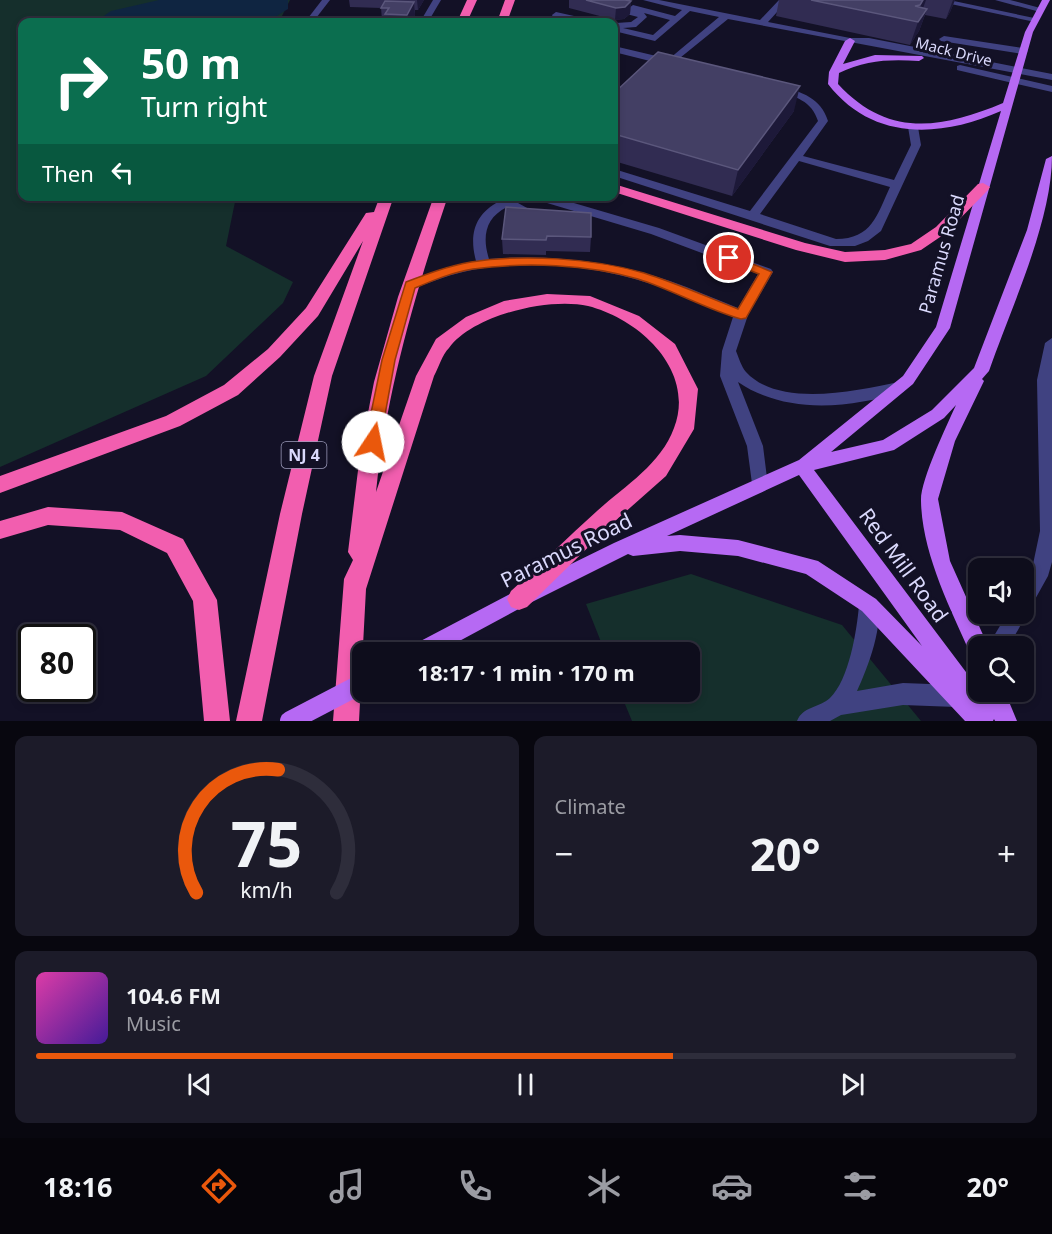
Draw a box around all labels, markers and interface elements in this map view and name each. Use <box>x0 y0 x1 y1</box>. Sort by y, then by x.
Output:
street label: Mack Drive <box>914 32 994 70</box>
text: 50 m <box>141 34 241 91</box>
icon: right <box>42 42 120 120</box>
text: Turn right <box>141 88 267 125</box>
icon: left <box>106 156 139 189</box>
text: Then <box>42 158 94 188</box>
street label: Paramus Road <box>913 192 969 316</box>
pin <box>703 232 754 283</box>
icon: arrive <box>712 241 745 274</box>
position arrow <box>341 410 405 474</box>
road number: NJ 4 <box>282 442 326 468</box>
street label: Red Mill Road <box>853 502 955 628</box>
street label: Paramus Road <box>496 506 636 594</box>
map controls <box>968 558 1034 702</box>
button: sound <box>968 558 1034 624</box>
speed limit sign: 80 <box>18 624 96 702</box>
button: search <box>968 636 1034 702</box>
text: 18:17 · 1 min · 170 m <box>417 657 635 687</box>
text: Climate <box>555 793 626 820</box>
text: 75 <box>231 800 302 885</box>
text: 20° <box>750 823 821 884</box>
text: − <box>555 831 573 876</box>
text: + <box>997 831 1016 876</box>
text: km/h <box>240 875 293 904</box>
text: 104.6 FM <box>126 980 221 1010</box>
text: Music <box>126 1010 181 1037</box>
icon: previous <box>183 1068 216 1101</box>
icon: pause <box>509 1068 542 1101</box>
icon: next <box>836 1068 869 1101</box>
icon: directions <box>198 1165 240 1207</box>
icon: music <box>326 1165 368 1207</box>
icon: phone <box>454 1165 496 1207</box>
icon: climate <box>583 1165 625 1207</box>
icon: car <box>711 1165 753 1207</box>
icon: filters <box>839 1165 881 1207</box>
text: 18:16 <box>43 1168 112 1205</box>
text: 20° <box>967 1168 1009 1205</box>

